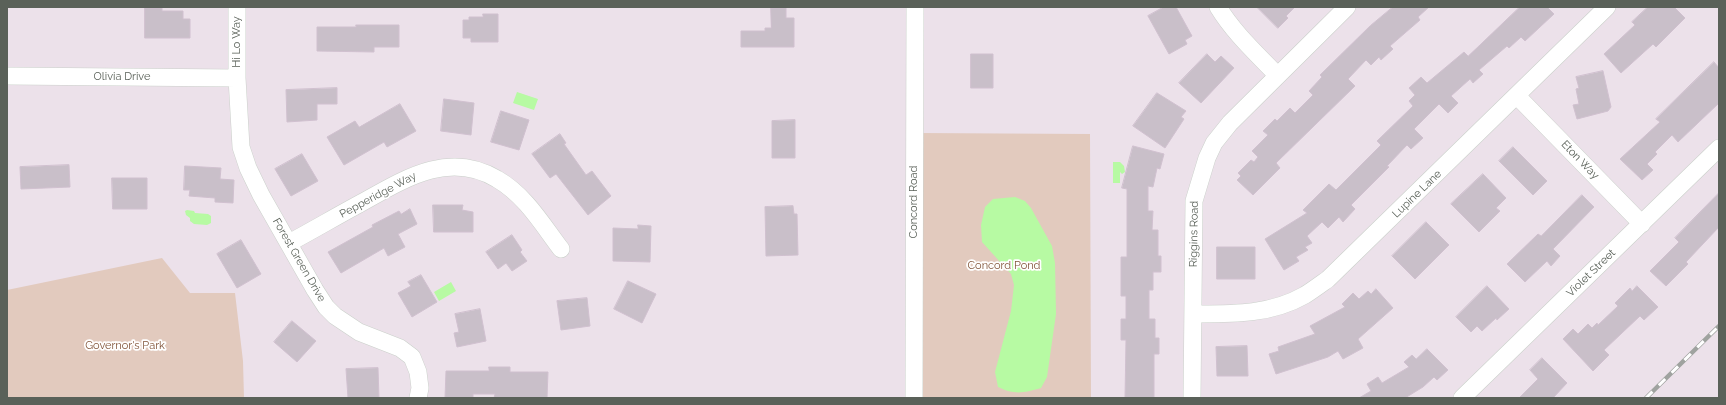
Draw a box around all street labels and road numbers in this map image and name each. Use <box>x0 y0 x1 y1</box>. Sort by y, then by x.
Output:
street label: Hi Lo Way <box>230 16 244 68</box>
street label: Olivia Drive <box>94 70 150 84</box>
street label: Eton Way <box>1558 138 1602 182</box>
street label: Concord Road <box>907 166 921 238</box>
street label: Lupine Lane <box>1390 167 1444 221</box>
street label: Pepperidge Way <box>337 169 419 221</box>
street label: Riggins Road <box>1187 201 1201 267</box>
street label: Forest Green Drive <box>270 216 328 304</box>
street label: Violet Street <box>1564 246 1618 300</box>

